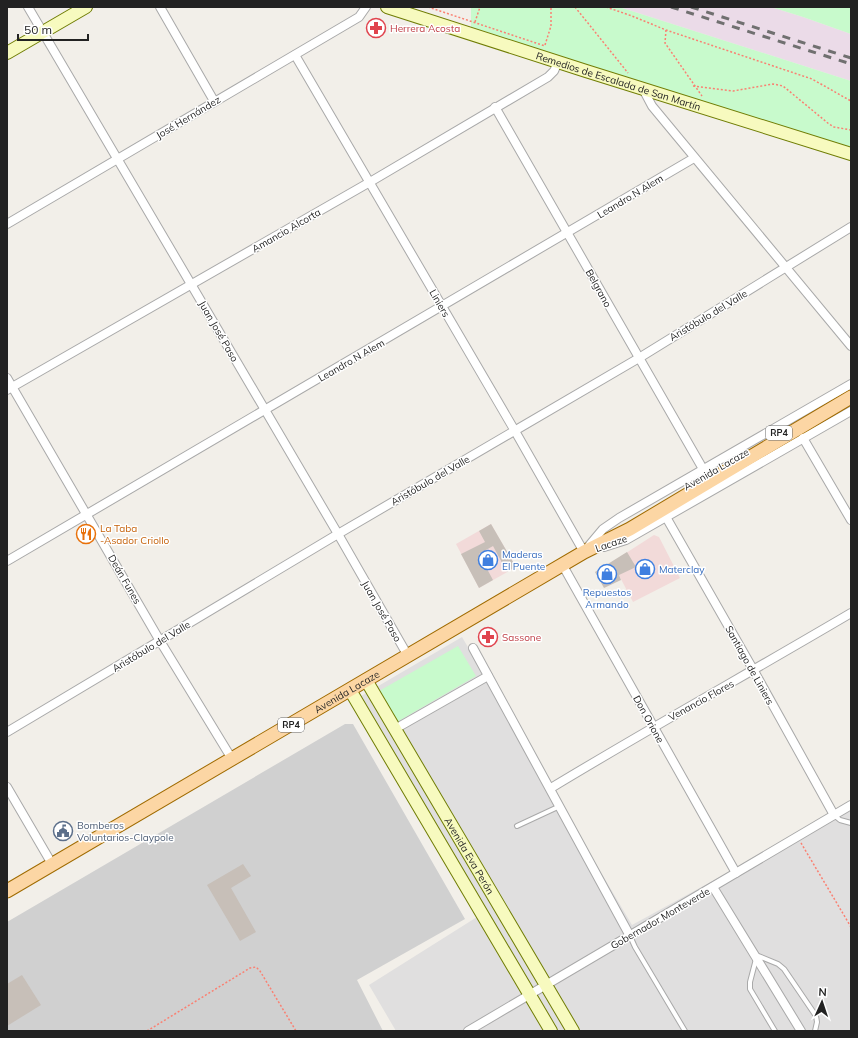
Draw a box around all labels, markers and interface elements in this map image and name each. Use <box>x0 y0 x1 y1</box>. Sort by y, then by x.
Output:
scale bar <box>18 16 88 42</box>
pharmacy icon: Herrera Acosta <box>365 17 387 39</box>
text: 50 m <box>24 22 52 37</box>
place label: Herrera Acosta <box>390 22 460 35</box>
street label: Remedios de Escalada de San Martín <box>534 49 702 114</box>
street label: José Hernández <box>154 93 223 142</box>
street label: Leandro N Alem <box>595 172 666 221</box>
street label: Amancio Alcorta <box>250 205 323 255</box>
street label: Belgrano <box>583 267 615 310</box>
street label: Liniers <box>426 287 453 320</box>
street label: Aristóbulo del Valle <box>667 287 750 344</box>
street label: Juan José Paso <box>196 298 241 364</box>
street label: Leandro N Alem <box>316 336 387 385</box>
road number: RP4 <box>766 426 792 440</box>
street label: Avenida Lacaze <box>681 445 751 493</box>
street label: Aristóbulo del Valle <box>388 453 472 508</box>
place label: La Taba -Asador Criollo <box>100 522 170 547</box>
restaurant icon: La Taba -Asador Criollo <box>75 523 97 545</box>
street label: Lacaze <box>593 532 629 555</box>
place label: Maderas El Puente <box>502 548 545 573</box>
shop icon: Maderas El Puente <box>477 549 499 571</box>
street label: Deán Funes <box>105 552 144 606</box>
shop icon: Materclay <box>634 558 656 580</box>
shop icon: Repuestos Armando <box>596 563 618 585</box>
place label: Materclay <box>659 563 705 576</box>
street label: Juan José Paso <box>359 578 404 644</box>
place label: Repuestos Armando <box>583 586 631 611</box>
street label: Aristóbulo del Valle <box>110 618 193 675</box>
street label: Santiago de Liniers <box>722 623 777 707</box>
pharmacy icon: Sassone <box>477 626 499 648</box>
place label: Sassone <box>502 631 541 644</box>
street label: Avenida Lacaze <box>312 668 382 716</box>
street label: Venancio Flores <box>666 677 736 724</box>
street label: Don Orione <box>630 693 667 745</box>
road number: RP4 <box>278 718 304 732</box>
street label: Avenida Eva Perón <box>441 815 497 897</box>
place label: Bomberos Voluntarios-Claypole <box>77 819 174 844</box>
public building icon: Bomberos Voluntarios-Claypole <box>52 820 74 842</box>
street label: Gobernador Monteverde <box>608 885 712 952</box>
north arrow <box>802 982 842 1022</box>
text: N <box>818 985 827 999</box>

